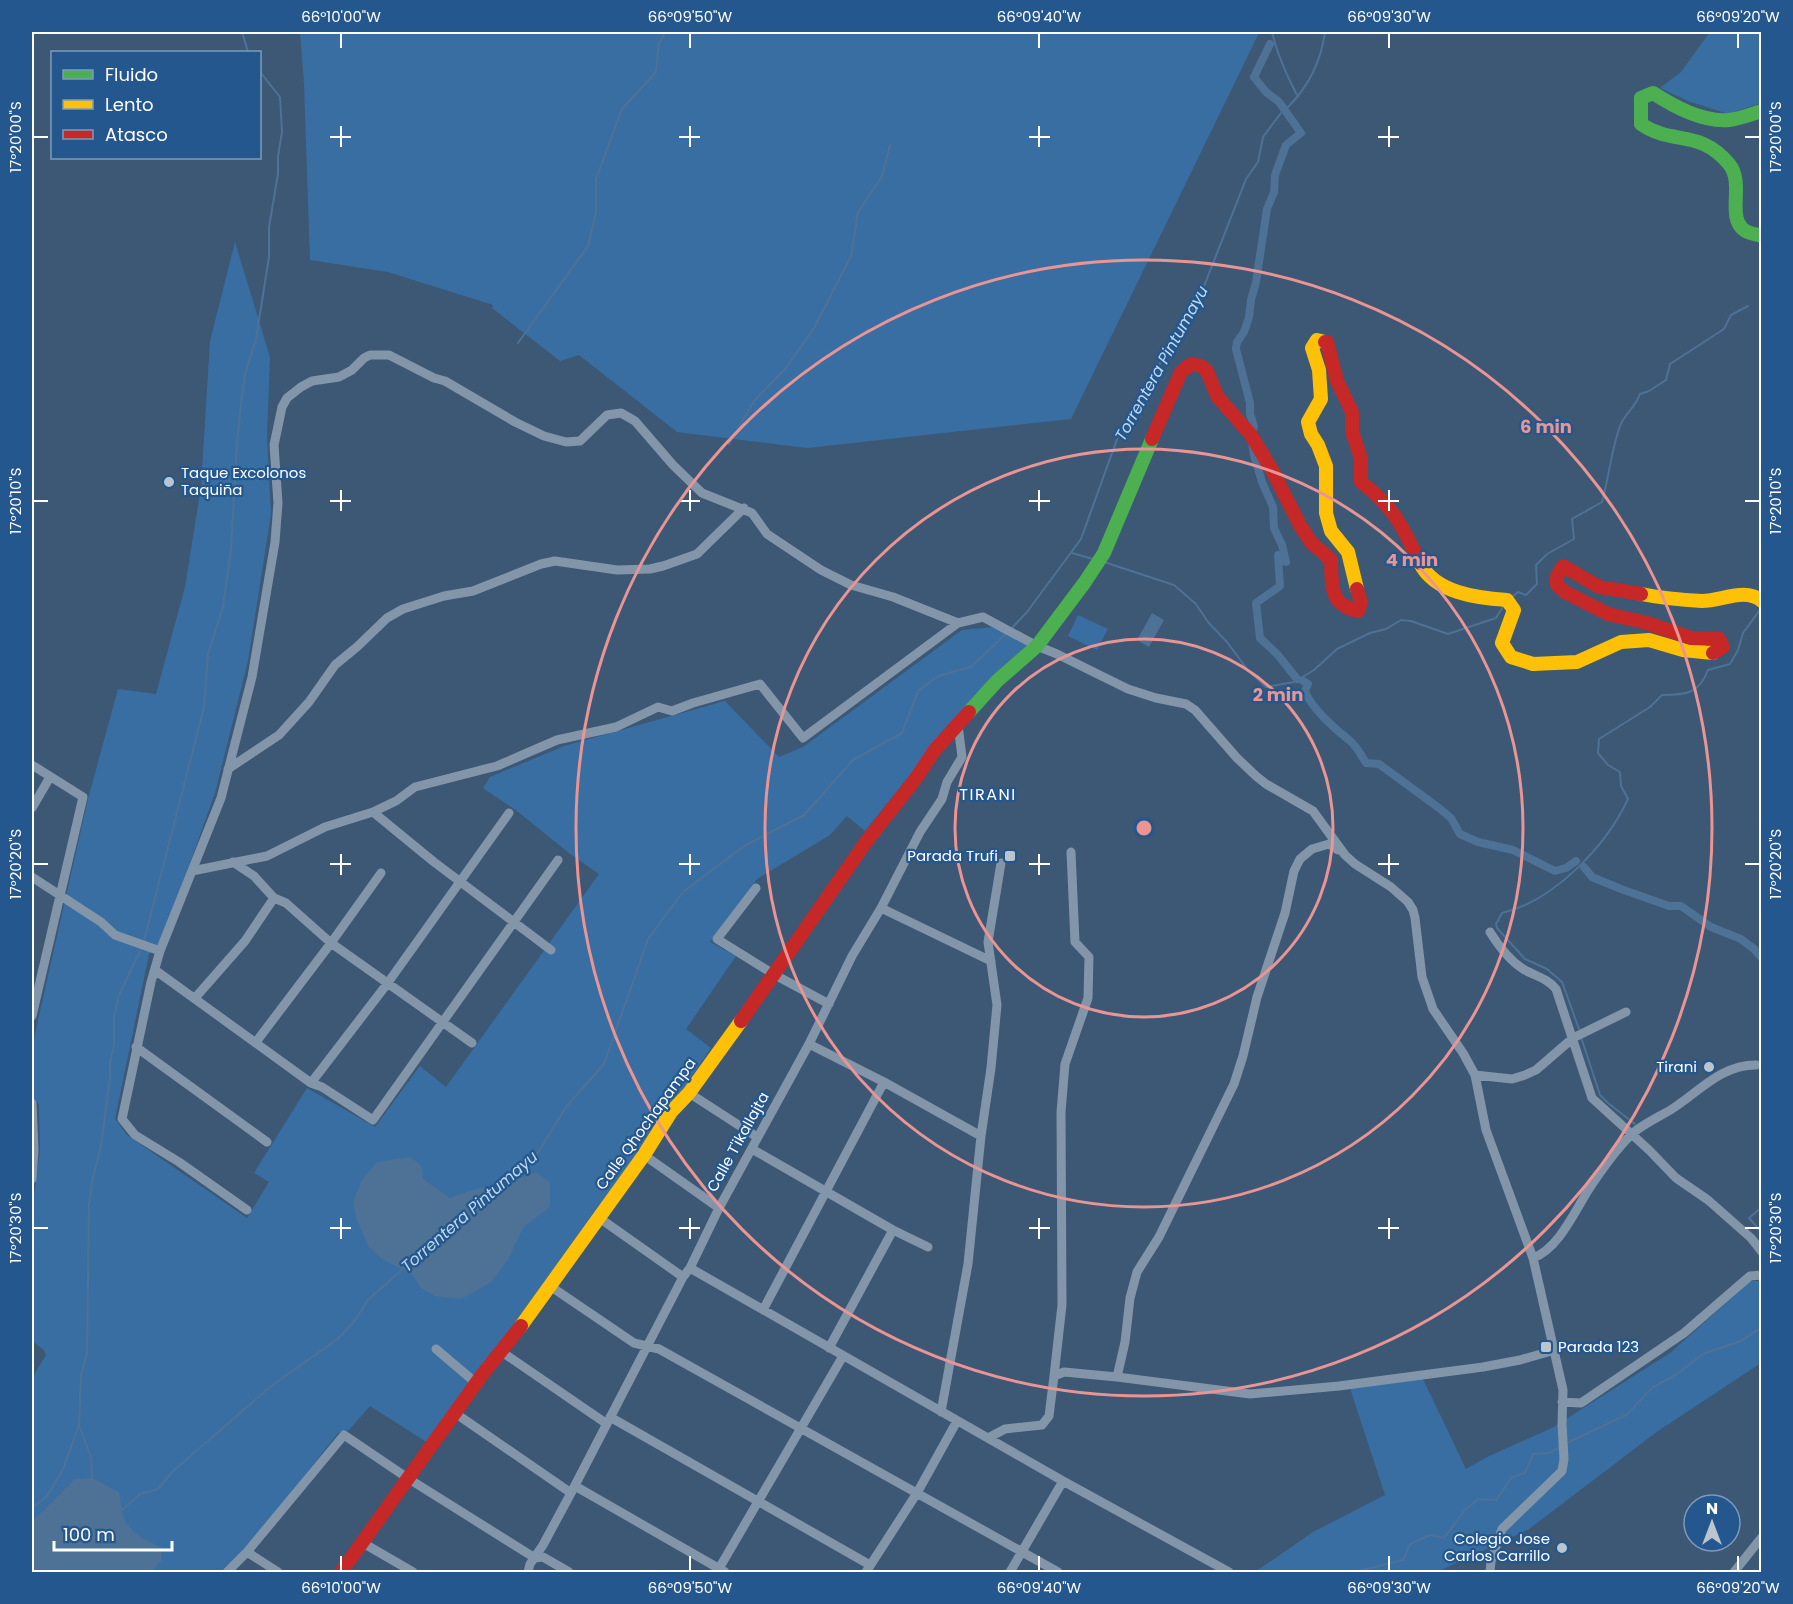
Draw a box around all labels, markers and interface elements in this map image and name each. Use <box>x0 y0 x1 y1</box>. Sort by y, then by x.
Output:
text: 66°10'00"W <box>301 6 381 27</box>
text: 66°09'50"W <box>648 6 733 27</box>
text: 66°09'40"W <box>997 6 1082 27</box>
text: 66°09'30"W <box>1347 6 1431 27</box>
text: 66°09'20"W <box>1696 6 1780 27</box>
legend <box>51 51 261 159</box>
text: Fluido <box>105 62 158 87</box>
text: Lento <box>105 92 154 117</box>
text: 17°20'00"S <box>5 101 26 173</box>
text: 17°20'00"S <box>1765 101 1786 173</box>
text: Atasco <box>105 122 168 147</box>
water label: Torrentera Pintumayu <box>1109 281 1214 445</box>
text: 6 min <box>1520 414 1572 439</box>
place label: Taque Excolonos Taquiña <box>181 462 306 500</box>
text: 17°20'10"S <box>5 468 26 534</box>
text: 17°20'10"S <box>1765 468 1786 534</box>
marker: Taque Excolonos Taquiña <box>162 475 176 489</box>
text: 4 min <box>1386 547 1438 572</box>
text: 2 min <box>1253 682 1303 707</box>
district label: TIRANI <box>959 783 1017 806</box>
centre of rings <box>1134 818 1154 838</box>
text: 17°20'20"S <box>5 829 26 899</box>
text: 17°20'20"S <box>1765 829 1786 899</box>
place label: Parada Trufi <box>907 845 998 866</box>
marker: Parada Trufi <box>1003 849 1017 863</box>
street label: Calle Qhochapampa <box>591 1054 701 1194</box>
place label: Tirani <box>1656 1056 1697 1077</box>
marker: Tirani <box>1702 1060 1716 1074</box>
street label: Calle T'ikallajta <box>701 1088 774 1196</box>
water label: Torrentera Pintumayu <box>396 1146 543 1277</box>
text: 17°20'30"S <box>5 1192 26 1264</box>
text: 17°20'30"S <box>1765 1192 1786 1264</box>
place label: Parada 123 <box>1558 1336 1639 1357</box>
marker: Parada 123 <box>1539 1340 1553 1354</box>
north arrow <box>1682 1493 1742 1553</box>
text: N <box>1706 1497 1718 1520</box>
scale bar <box>54 1514 172 1552</box>
text: 100 m <box>63 1522 115 1547</box>
place label: Colegio Jose Carlos Carrillo <box>1444 1528 1550 1566</box>
marker: Colegio Jose Carlos Carrillo <box>1555 1541 1569 1555</box>
text: 66°10'00"W <box>301 1577 381 1598</box>
text: 66°09'50"W <box>648 1577 733 1598</box>
text: 66°09'40"W <box>997 1577 1082 1598</box>
text: 66°09'30"W <box>1347 1577 1431 1598</box>
text: 66°09'20"W <box>1696 1577 1780 1598</box>

